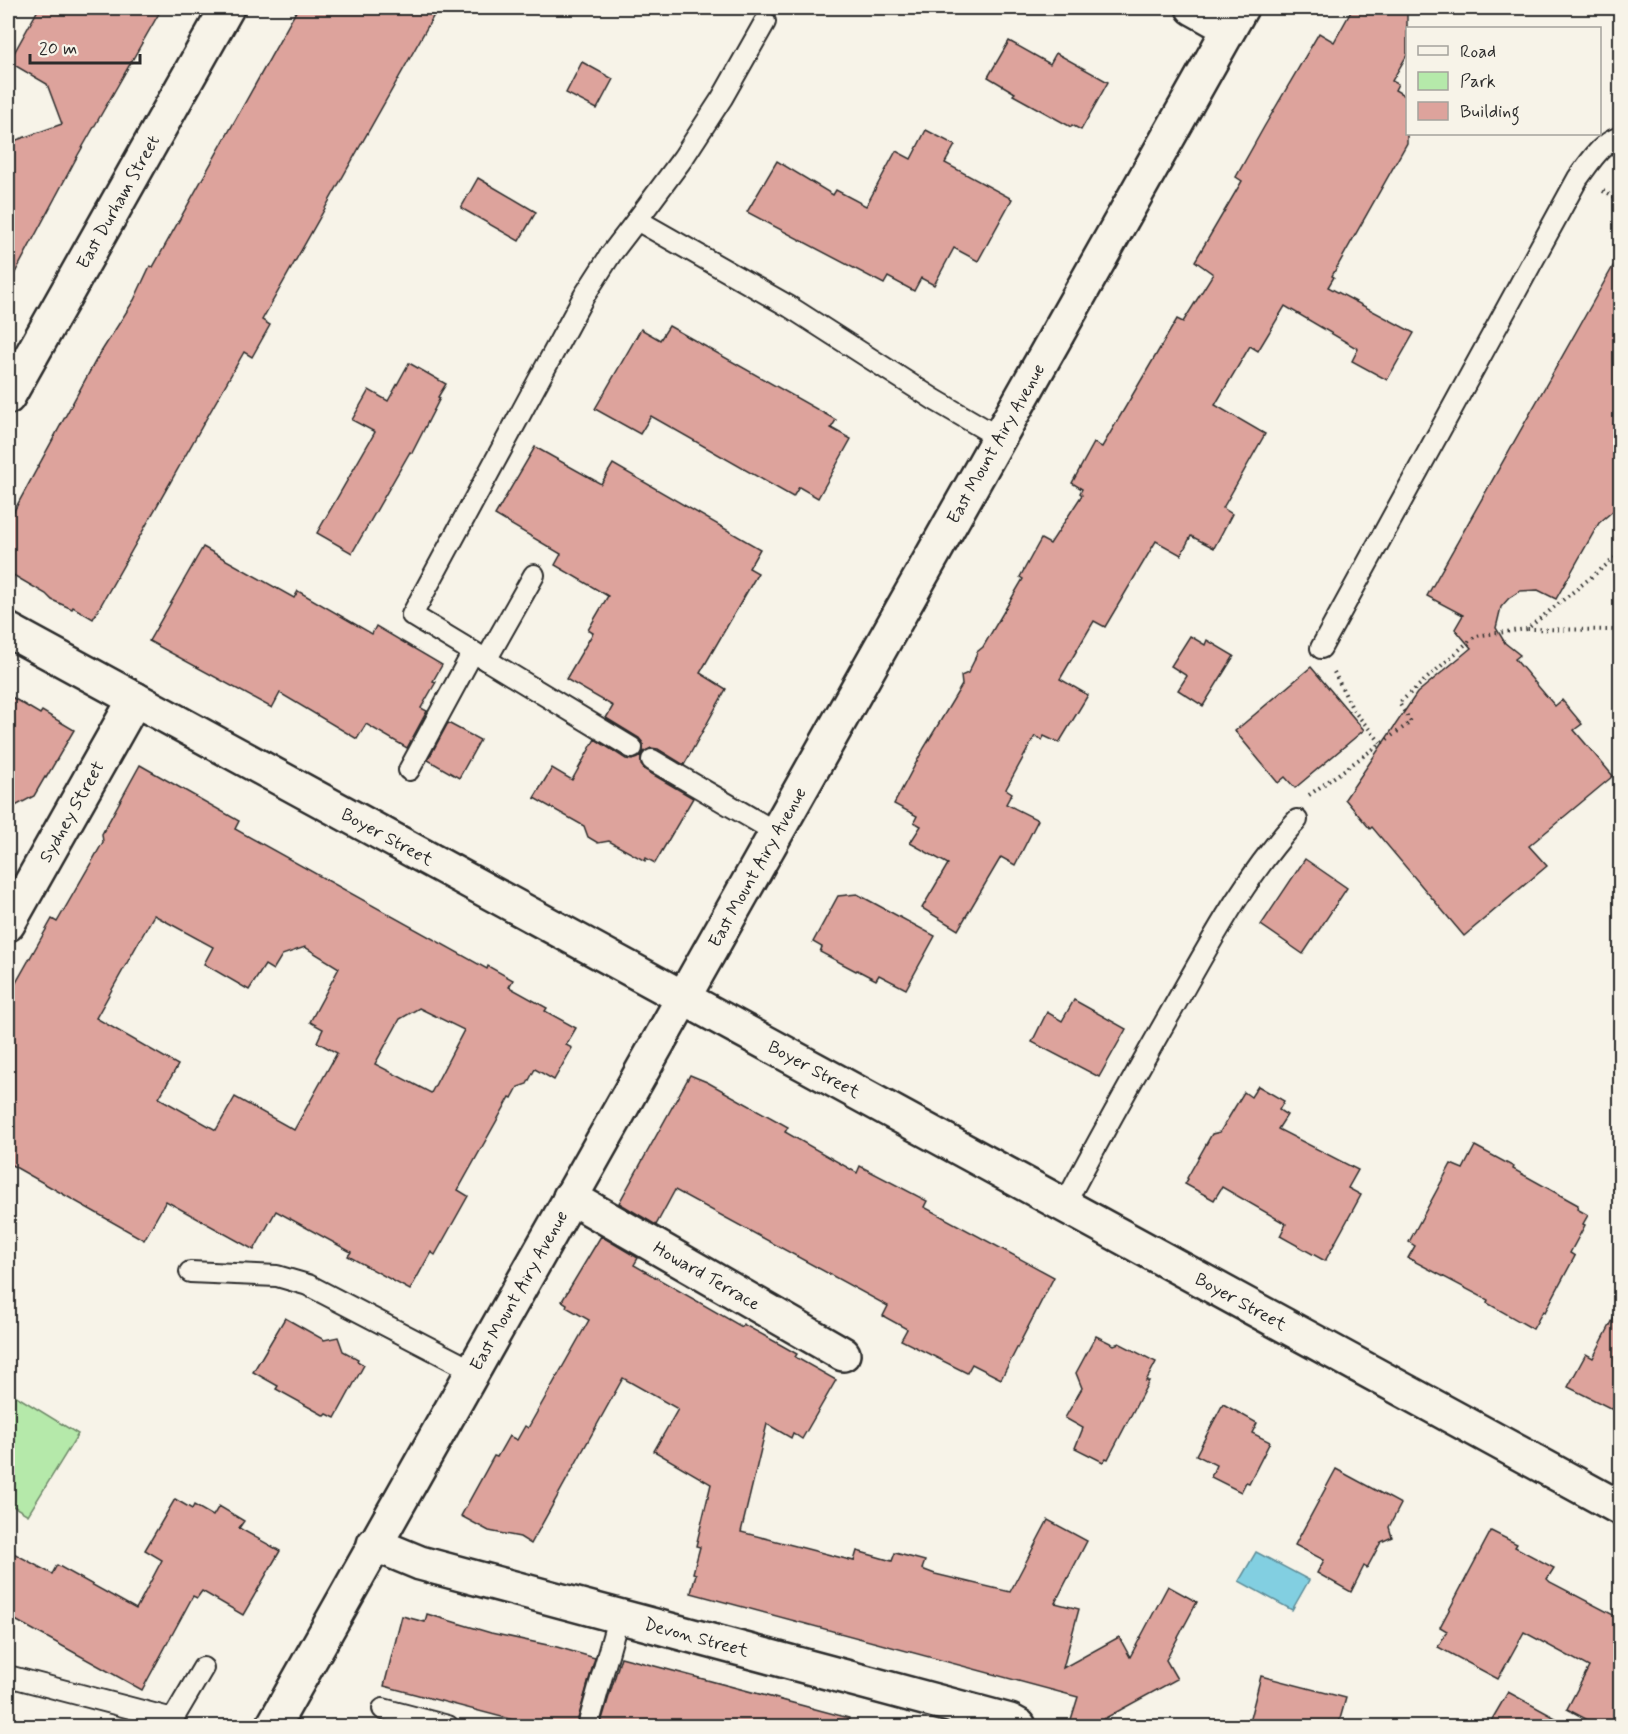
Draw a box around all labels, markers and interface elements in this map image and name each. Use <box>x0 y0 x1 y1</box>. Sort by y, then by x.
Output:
scale bar <box>30 27 140 65</box>
legend <box>1406 27 1601 135</box>
text: 20 m <box>39 37 77 61</box>
text: Road <box>1460 40 1496 64</box>
text: Park <box>1460 70 1496 94</box>
text: Building <box>1460 100 1520 126</box>
street label: East Durham Street <box>72 131 166 273</box>
street label: East Mount Airy Avenue <box>942 360 1051 528</box>
street label: Sydney Street <box>34 757 111 867</box>
street label: East Mount Airy Avenue <box>703 783 813 952</box>
street label: Boyer Street <box>337 803 437 872</box>
street label: Boyer Street <box>763 1035 864 1105</box>
street label: East Mount Airy Avenue <box>465 1206 574 1375</box>
street label: Howard Terrace <box>649 1236 764 1317</box>
street label: Boyer Street <box>1190 1268 1291 1337</box>
street label: Devon Street <box>641 1613 751 1664</box>

